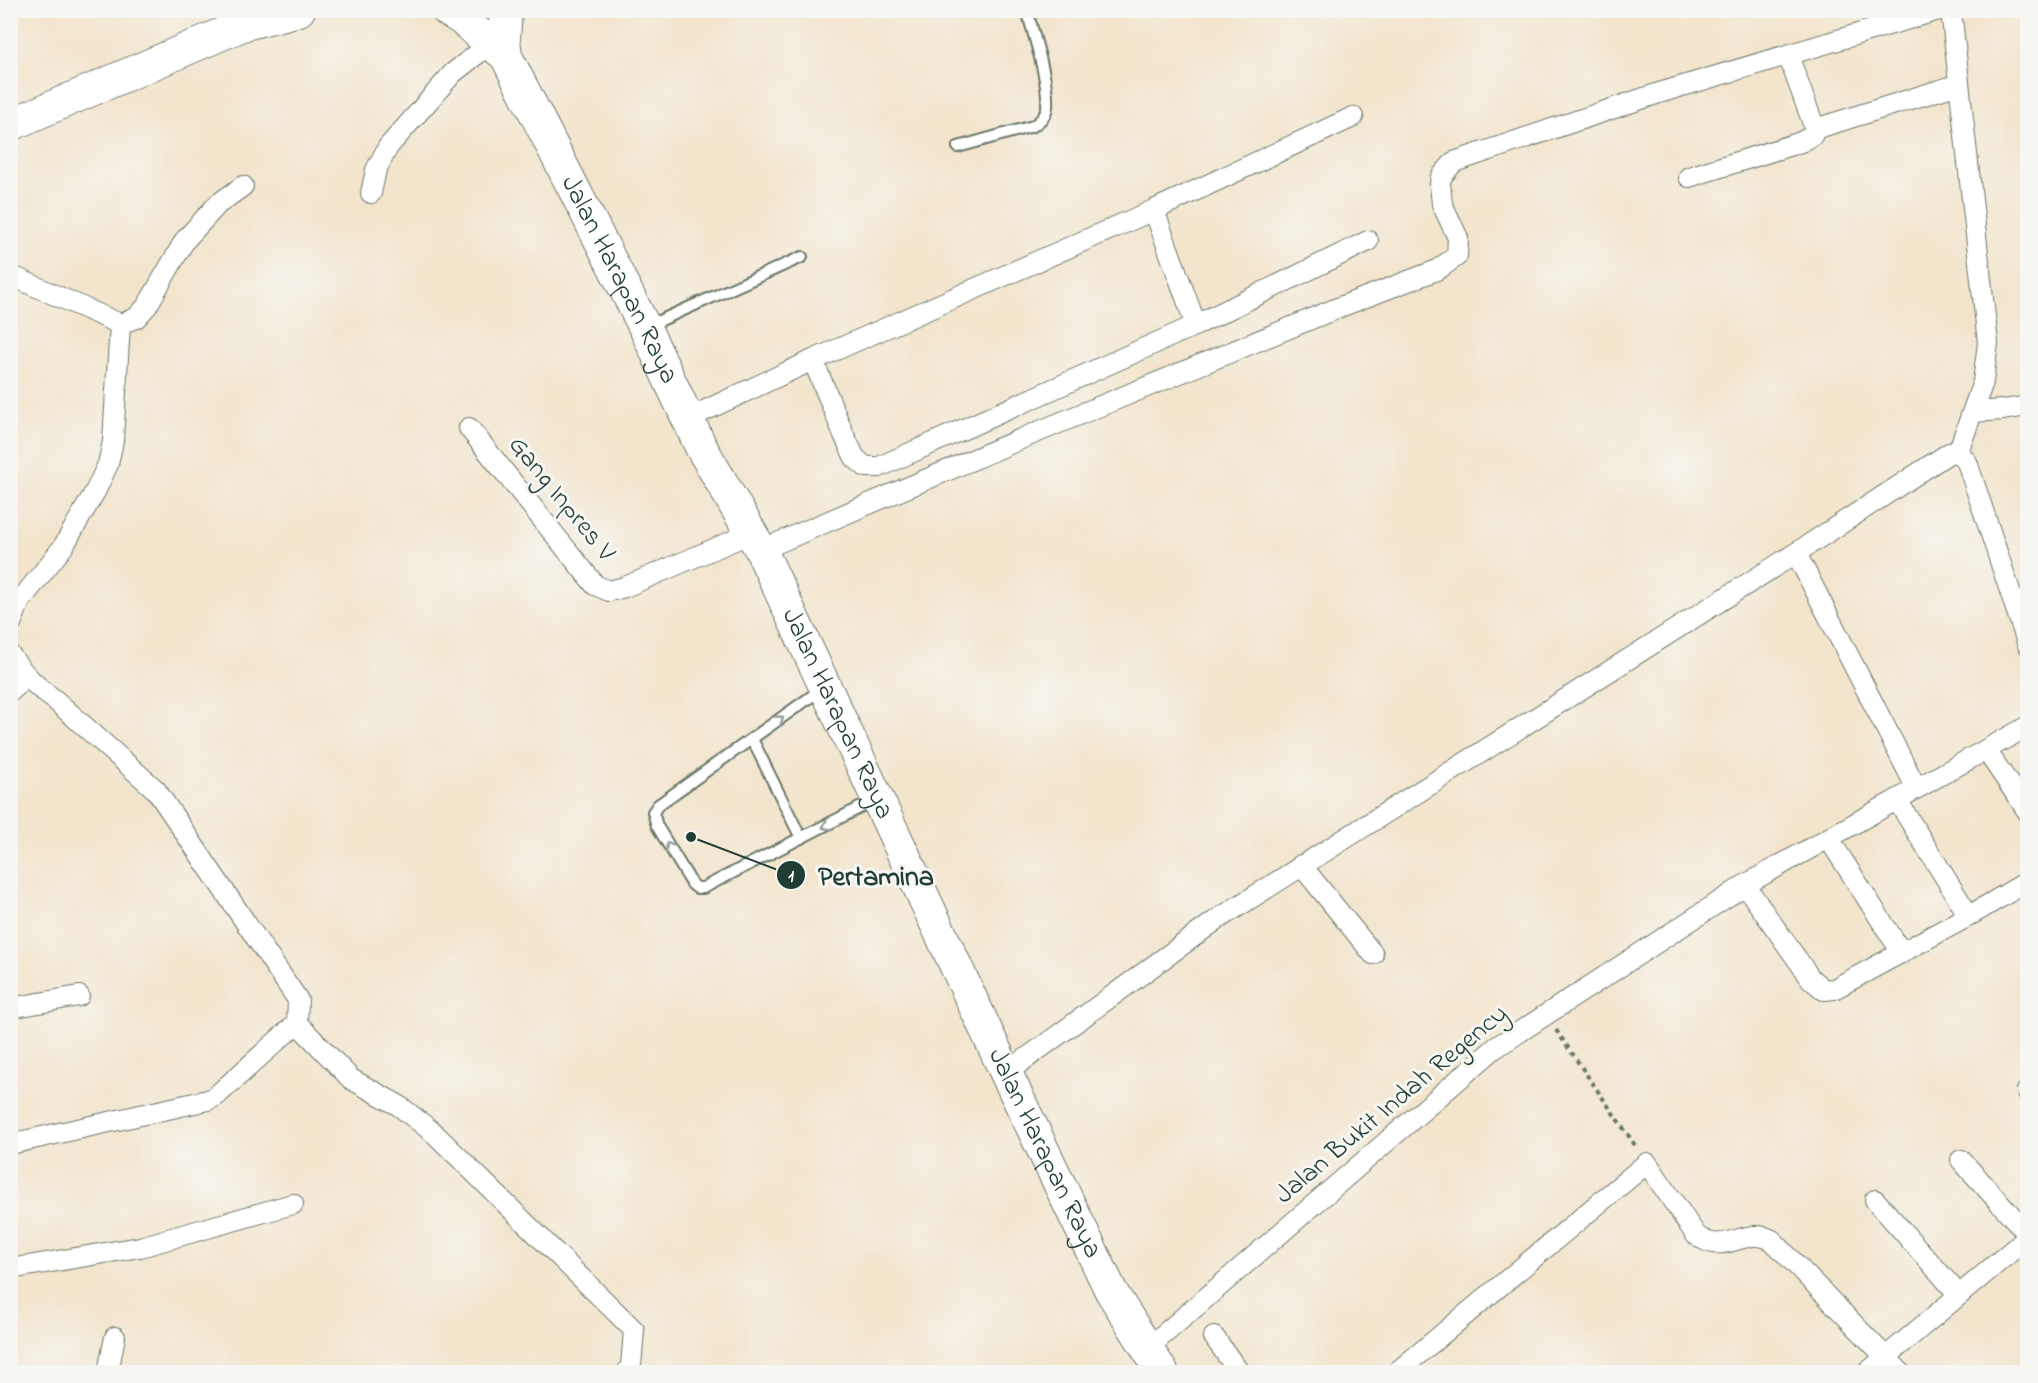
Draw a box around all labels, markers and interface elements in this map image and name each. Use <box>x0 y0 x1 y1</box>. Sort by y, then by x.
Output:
street label: Jalan Harapan Raya <box>551 169 688 390</box>
street label: Gang Inpres V <box>498 428 624 570</box>
street label: Jalan Harapan Raya <box>771 602 904 825</box>
one-way arrow <box>773 715 784 726</box>
one-way arrow <box>821 818 832 830</box>
one-way arrow <box>665 842 676 852</box>
callout: Pertamina <box>776 852 946 898</box>
text: Pertamina <box>818 858 934 899</box>
text: 1 <box>788 864 794 890</box>
street label: Jalan Bukit Indah Regency <box>1267 996 1517 1214</box>
street label: Jalan Harapan Raya <box>978 1042 1112 1265</box>

